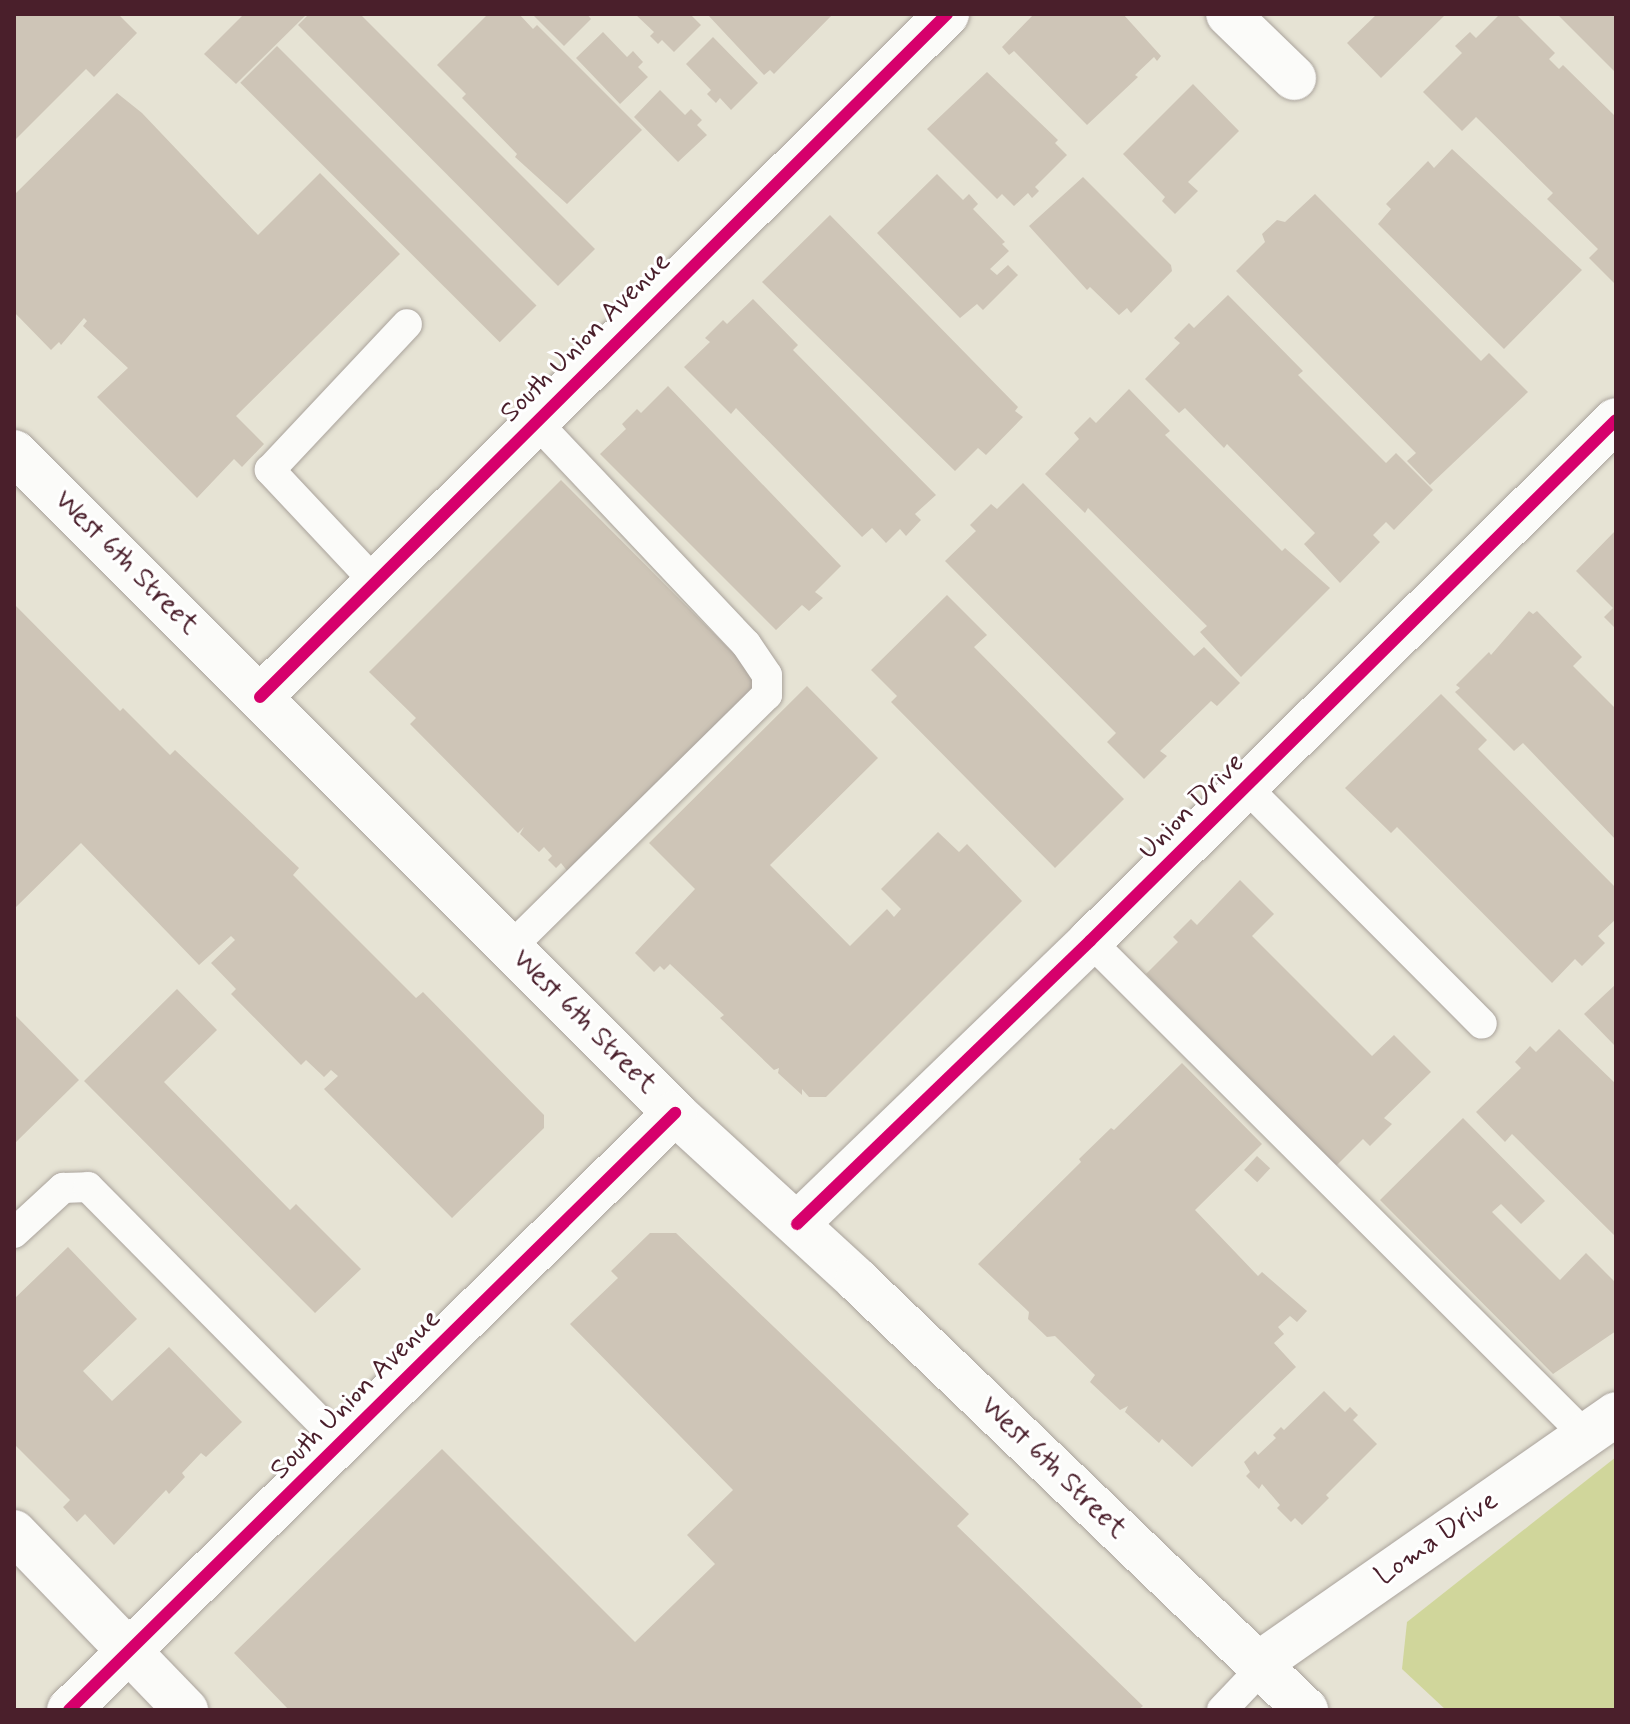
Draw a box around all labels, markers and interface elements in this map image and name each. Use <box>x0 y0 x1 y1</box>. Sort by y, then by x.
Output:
street label: South Union Avenue <box>493 245 679 431</box>
street label: West 6th Street <box>47 484 205 642</box>
street label: Union Drive <box>1133 748 1251 866</box>
street label: West 6th Street <box>505 943 663 1101</box>
street label: South Union Avenue <box>263 1302 449 1488</box>
street label: West 6th Street <box>973 1390 1133 1546</box>
street label: Loma Drive <box>1371 1485 1503 1593</box>

